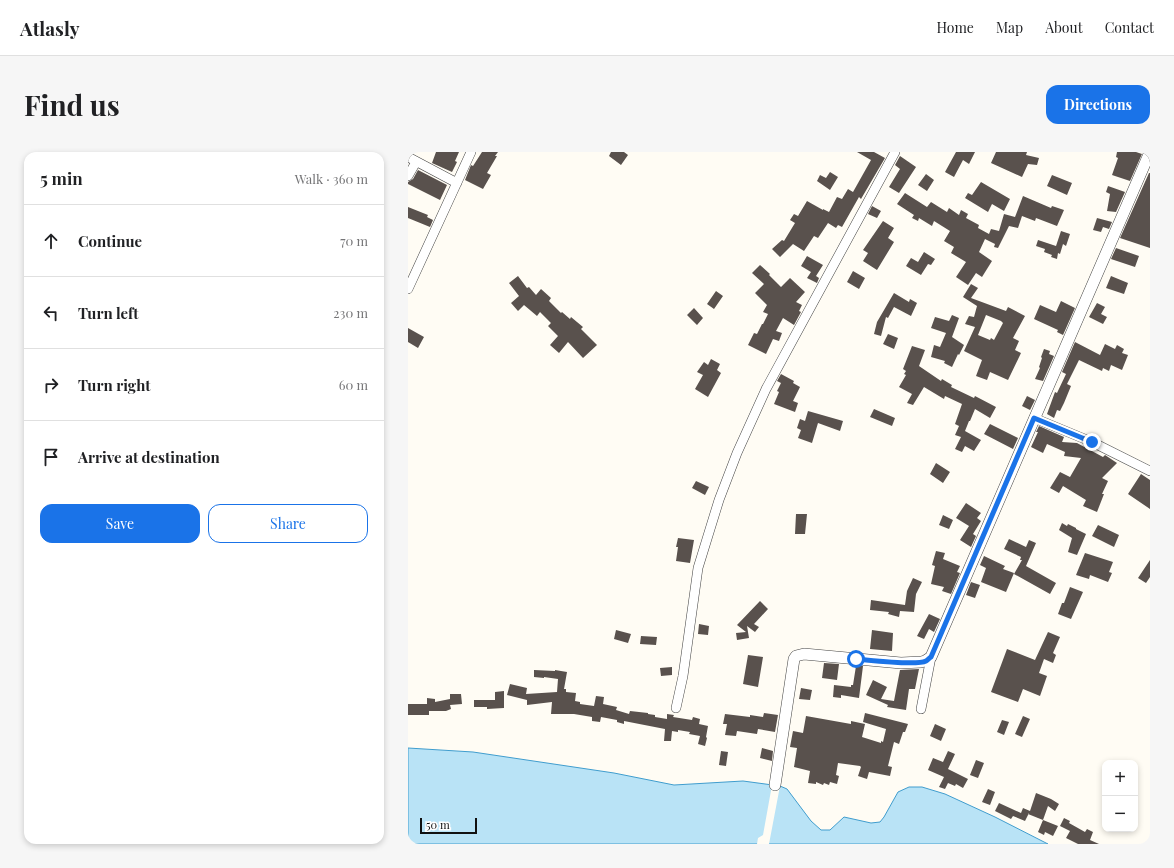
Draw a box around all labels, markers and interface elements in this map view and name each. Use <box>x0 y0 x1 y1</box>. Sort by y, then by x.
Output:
text: Atlasly <box>20 15 80 41</box>
text: Home <box>936 18 974 37</box>
text: Map <box>996 18 1023 37</box>
text: About <box>1045 18 1083 37</box>
text: Contact <box>1105 18 1154 37</box>
button: Directions <box>1046 85 1150 124</box>
text: Find us <box>24 86 120 123</box>
text: 5 min <box>40 167 83 189</box>
text: Walk · 360 m <box>295 170 368 187</box>
icon: ahead <box>40 230 62 252</box>
text: Continue <box>78 231 142 251</box>
text: 70 m <box>340 232 368 249</box>
icon: left <box>40 302 62 324</box>
text: Turn left <box>78 303 139 323</box>
text: 230 m <box>333 304 368 321</box>
icon: right <box>40 374 62 396</box>
text: Turn right <box>78 375 151 395</box>
text: 60 m <box>339 376 368 393</box>
route end <box>1083 433 1101 451</box>
icon: arrive <box>40 446 62 468</box>
text: Arrive at destination <box>78 447 220 467</box>
button: Save <box>40 504 200 543</box>
button: Share <box>208 504 368 543</box>
route start <box>847 650 865 668</box>
map controls <box>1102 760 1138 832</box>
button: + <box>1102 760 1138 796</box>
button: − <box>1102 796 1138 832</box>
scale bar <box>420 816 477 835</box>
text: 50 m <box>426 817 450 832</box>

